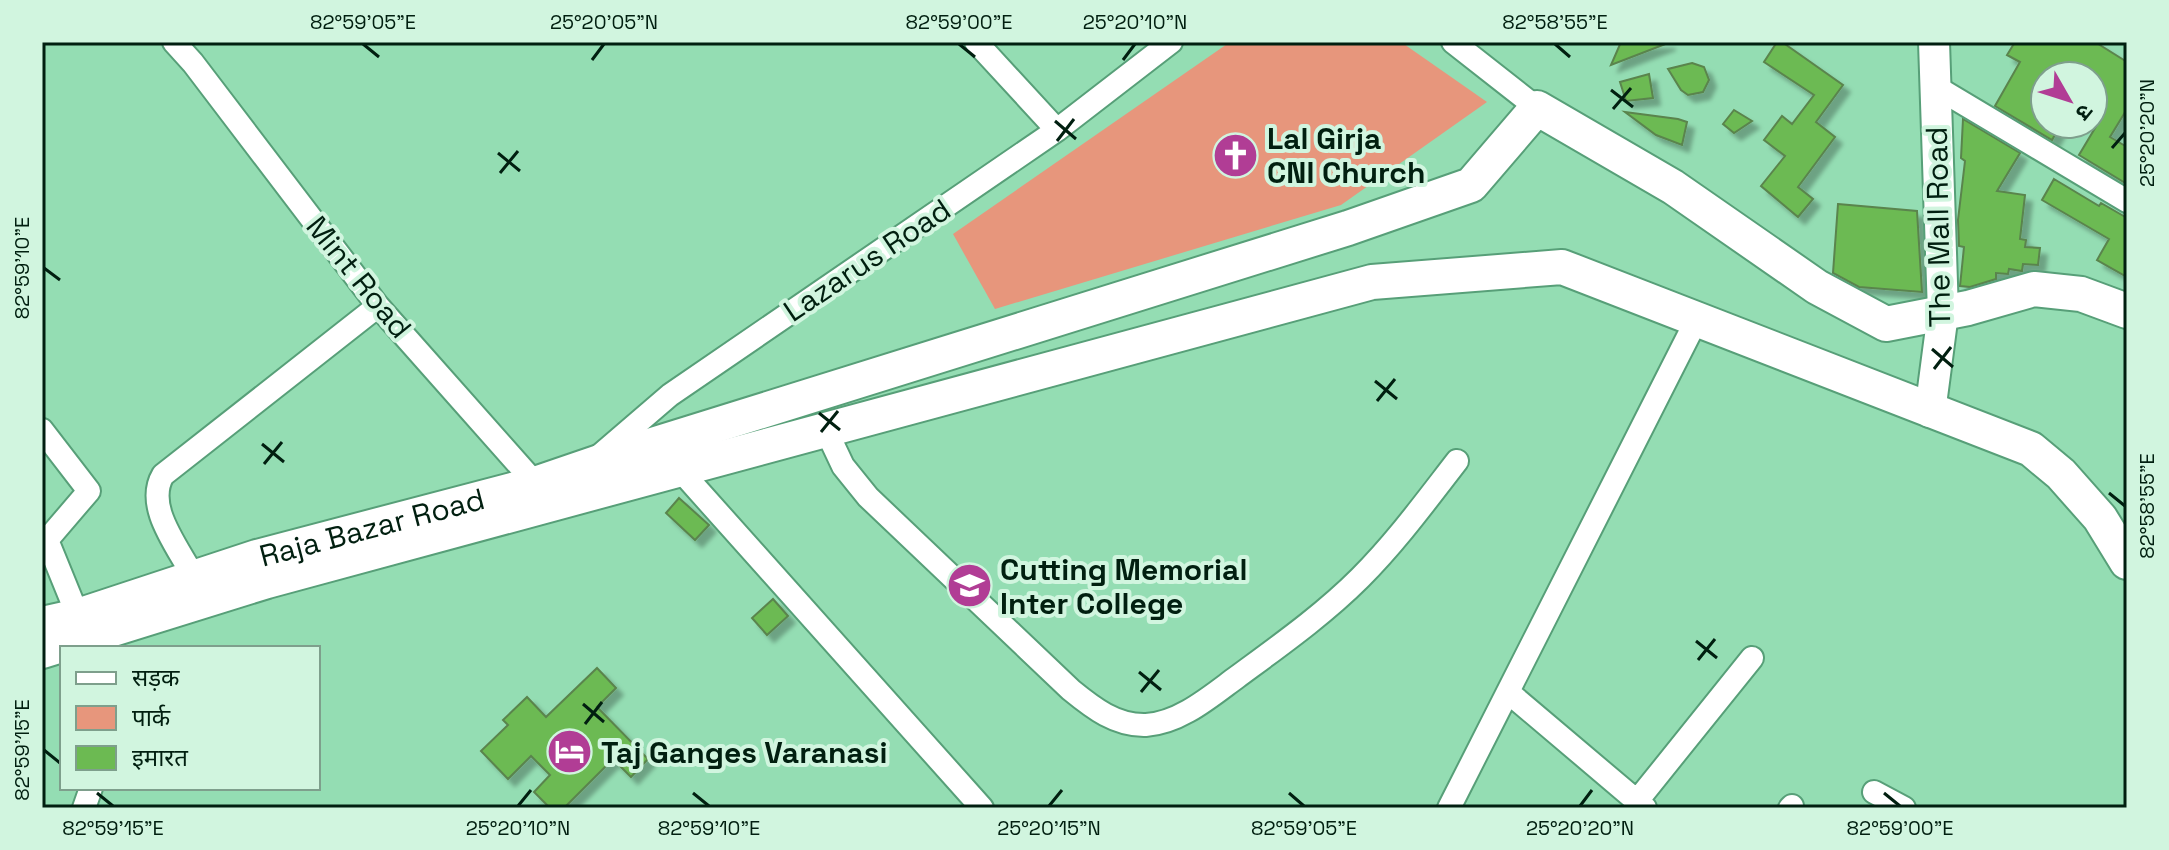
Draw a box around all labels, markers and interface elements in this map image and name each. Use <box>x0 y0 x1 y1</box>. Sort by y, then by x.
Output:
text: 82°59'05"E <box>310 9 416 35</box>
text: 25°20'05"N <box>550 9 658 35</box>
text: 82°59'00"E <box>906 9 1012 35</box>
text: 25°20'10"N <box>1083 9 1187 35</box>
text: 82°58'55"E <box>1502 9 1608 35</box>
north arrow <box>2029 60 2109 140</box>
text: 25°20'20"N <box>2134 79 2160 187</box>
text: उ <box>2069 99 2099 127</box>
place label: Lal Girja CNI Church <box>1267 119 1425 192</box>
street label: The Mall Road <box>1917 126 1959 328</box>
church icon: Lal Girja CNI Church <box>1212 131 1260 179</box>
street label: Lazarus Road <box>776 190 958 330</box>
street label: Mint Road <box>298 208 420 346</box>
text: 82°59'10"E <box>9 217 35 319</box>
text: 82°58'55"E <box>2134 453 2160 559</box>
street label: Raja Bazar Road <box>255 479 488 575</box>
place label: Cutting Memorial Inter College <box>1000 550 1247 623</box>
school or university icon: Cutting Memorial Inter College <box>945 562 993 610</box>
legend <box>60 646 320 790</box>
text: सड़क <box>132 662 180 693</box>
text: 82°59'15"E <box>9 699 35 801</box>
text: पार्क <box>132 702 171 733</box>
hotel icon: Taj Ganges Varanasi <box>546 728 594 776</box>
place label: Taj Ganges Varanasi <box>601 733 887 772</box>
text: इमारत <box>132 742 189 773</box>
text: 82°59'15"E <box>62 815 164 841</box>
text: 25°20'10"N <box>466 815 570 841</box>
text: 82°59'10"E <box>658 815 760 841</box>
text: 25°20'15"N <box>997 815 1101 841</box>
text: 82°59'05"E <box>1251 815 1357 841</box>
text: 25°20'20"N <box>1526 815 1634 841</box>
text: 82°59'00"E <box>1847 815 1953 841</box>

